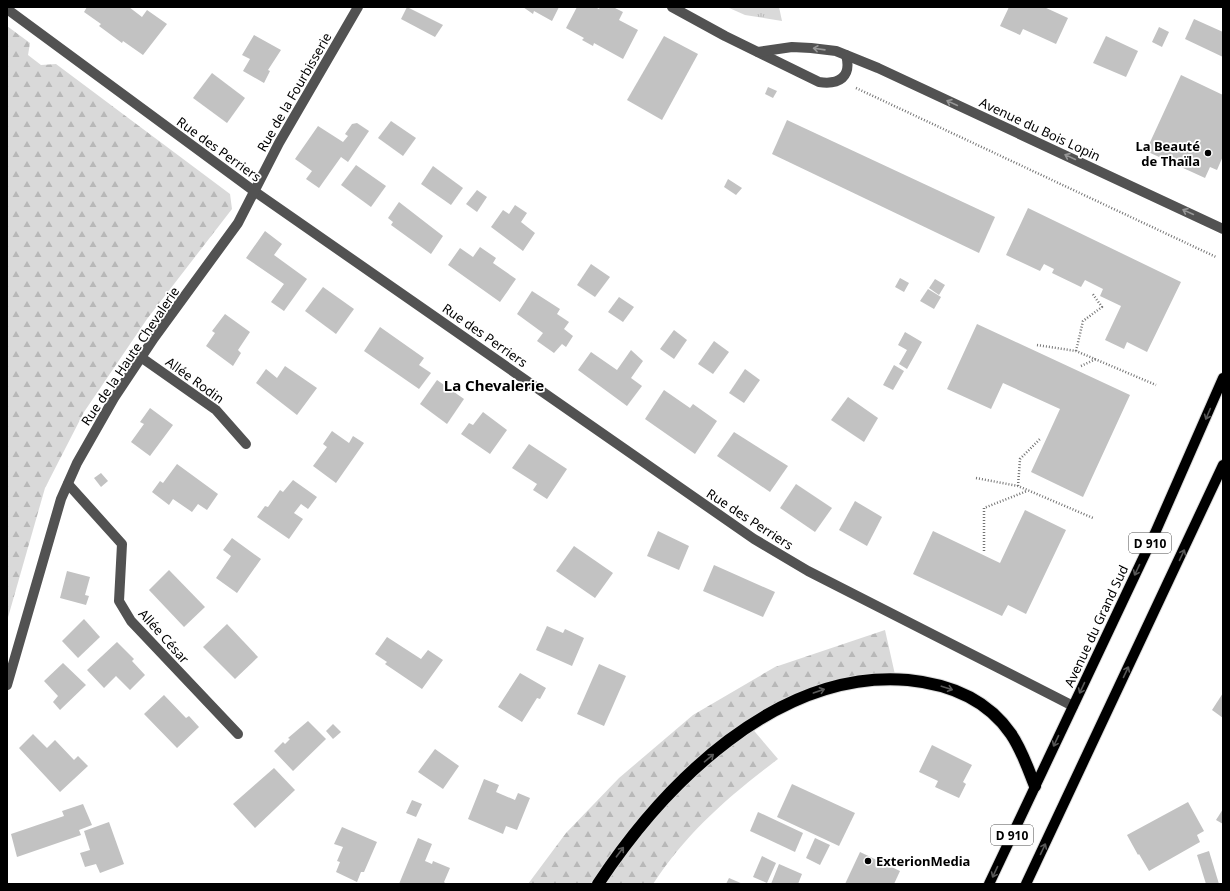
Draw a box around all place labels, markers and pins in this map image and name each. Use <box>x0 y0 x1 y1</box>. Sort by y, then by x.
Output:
place label: La Beauté de Thaïla <box>1136 137 1200 170</box>
marker: La Beauté de Thaïla <box>1203 148 1213 158</box>
place label: ExterionMedia <box>876 852 970 870</box>
marker: ExterionMedia <box>863 856 873 866</box>

